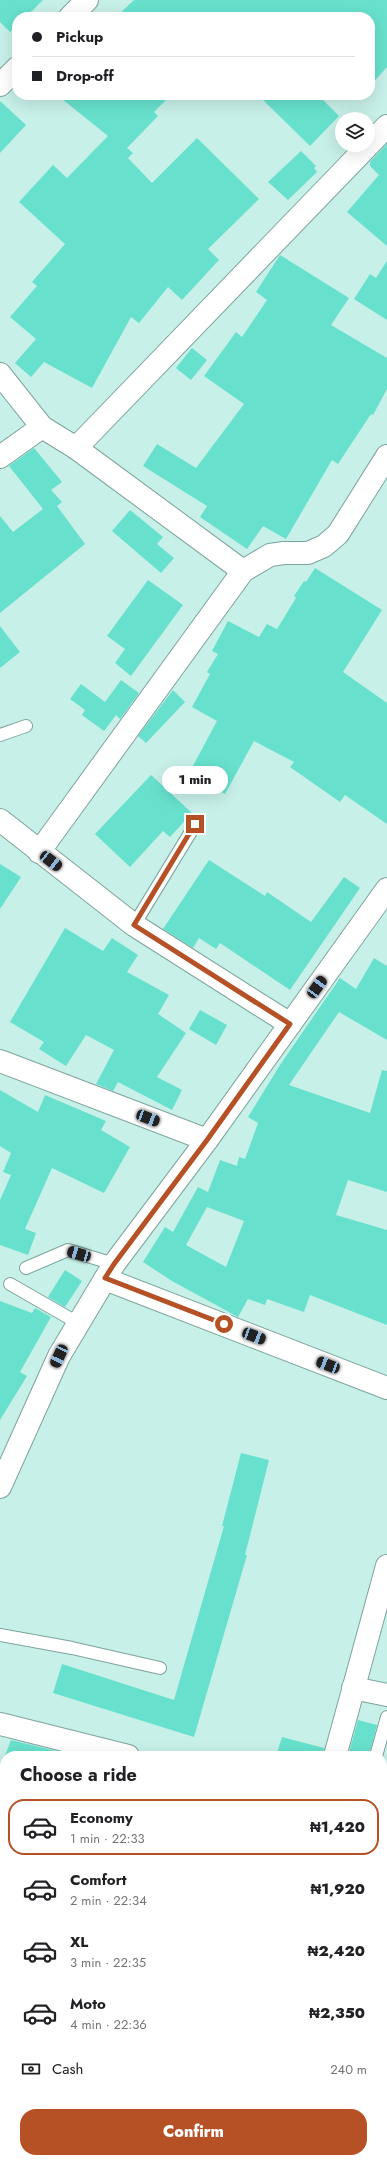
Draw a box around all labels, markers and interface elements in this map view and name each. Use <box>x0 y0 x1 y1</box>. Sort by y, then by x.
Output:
text: Pickup <box>56 26 103 48</box>
text: Drop-off <box>56 65 114 87</box>
map controls <box>335 112 375 152</box>
button: layers <box>335 112 375 152</box>
callout: 1 min <box>162 766 228 794</box>
text: 1 min <box>179 770 211 789</box>
route end <box>186 815 204 833</box>
car <box>38 849 64 873</box>
car <box>305 974 329 1000</box>
car <box>135 1108 161 1128</box>
car <box>66 1245 92 1263</box>
route start <box>215 1315 233 1333</box>
car <box>241 1326 267 1346</box>
car <box>48 1343 70 1369</box>
car <box>315 1355 341 1375</box>
text: Choose a ride <box>20 1762 137 1788</box>
text: Economy <box>70 1807 133 1829</box>
icon: car <box>22 1809 58 1845</box>
text: ₦1,420 <box>310 1816 365 1838</box>
text: 1 min · 22:33 <box>70 1829 145 1848</box>
text: Comfort <box>70 1869 127 1891</box>
icon: car <box>22 1871 58 1907</box>
text: ₦1,920 <box>310 1878 365 1900</box>
text: 2 min · 22:34 <box>70 1891 147 1910</box>
text: XL <box>70 1931 88 1953</box>
icon: car <box>22 1933 58 1969</box>
text: ₦2,420 <box>308 1940 365 1962</box>
text: 3 min · 22:35 <box>70 1953 146 1972</box>
text: Moto <box>70 1993 106 2015</box>
icon: car <box>22 1995 58 2031</box>
text: ₦2,350 <box>309 2002 365 2024</box>
text: 4 min · 22:36 <box>70 2015 147 2034</box>
icon: cash <box>20 2058 42 2080</box>
text: Cash <box>52 2058 83 2080</box>
text: 240 m <box>330 2060 367 2079</box>
button: Confirm <box>20 2109 367 2155</box>

